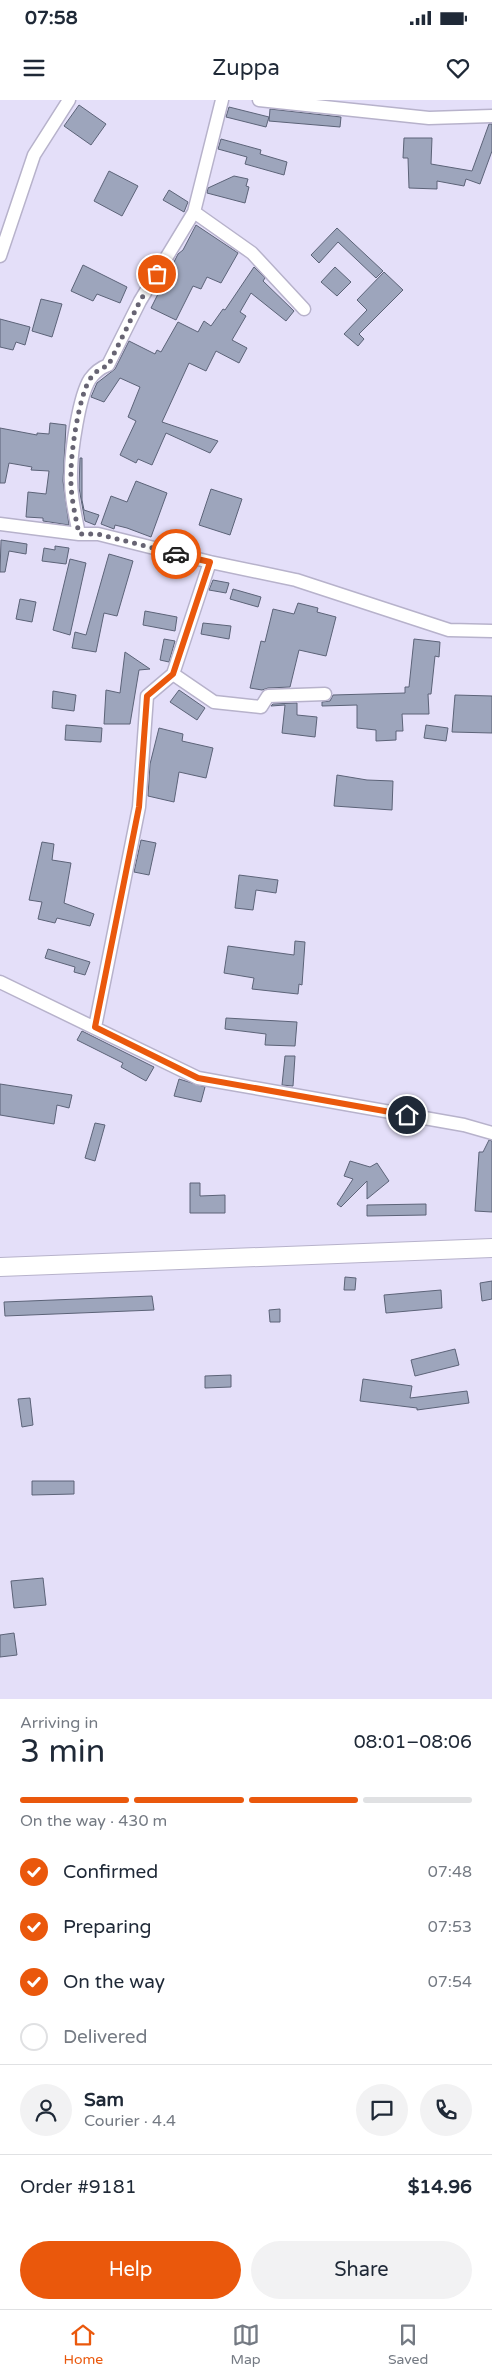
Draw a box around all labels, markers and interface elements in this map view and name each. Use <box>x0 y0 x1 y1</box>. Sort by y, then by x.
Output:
text: 07:58 <box>25 7 78 29</box>
icon: menu <box>20 54 48 82</box>
icon: heart <box>444 54 472 82</box>
text: Zuppa <box>212 55 280 81</box>
pin <box>136 253 178 295</box>
icon: bag <box>143 260 171 288</box>
courier <box>151 529 201 579</box>
icon: car <box>162 540 190 568</box>
pin <box>386 1094 428 1136</box>
icon: home <box>393 1101 421 1129</box>
text: Arriving in <box>20 1713 98 1733</box>
text: 08:01–08:06 <box>354 1731 472 1753</box>
text: 3 min <box>20 1733 105 1771</box>
text: On the way · 430 m <box>20 1811 167 1831</box>
icon: check <box>20 1858 48 1886</box>
text: Confirmed <box>63 1861 158 1883</box>
text: 07:48 <box>428 1862 472 1882</box>
icon: check <box>20 1913 48 1941</box>
text: Preparing <box>63 1916 152 1938</box>
text: 07:53 <box>428 1917 472 1937</box>
icon: check <box>20 1968 48 1996</box>
text: On the way <box>63 1971 165 1993</box>
text: 07:54 <box>428 1972 472 1992</box>
text: Delivered <box>63 2026 148 2048</box>
button: person <box>20 2084 72 2136</box>
button: chat <box>356 2084 408 2136</box>
button: phone <box>420 2084 472 2136</box>
text: Sam <box>84 2089 124 2111</box>
text: Courier · 4.4 <box>84 2111 176 2131</box>
text: Order #9181 <box>20 2176 137 2198</box>
text: $14.96 <box>408 2176 472 2198</box>
button: Help <box>20 2241 241 2299</box>
button: Share <box>251 2241 472 2299</box>
tab: Home <box>64 2321 103 2368</box>
tab: Map <box>230 2321 261 2368</box>
tab: Saved <box>388 2321 428 2368</box>

